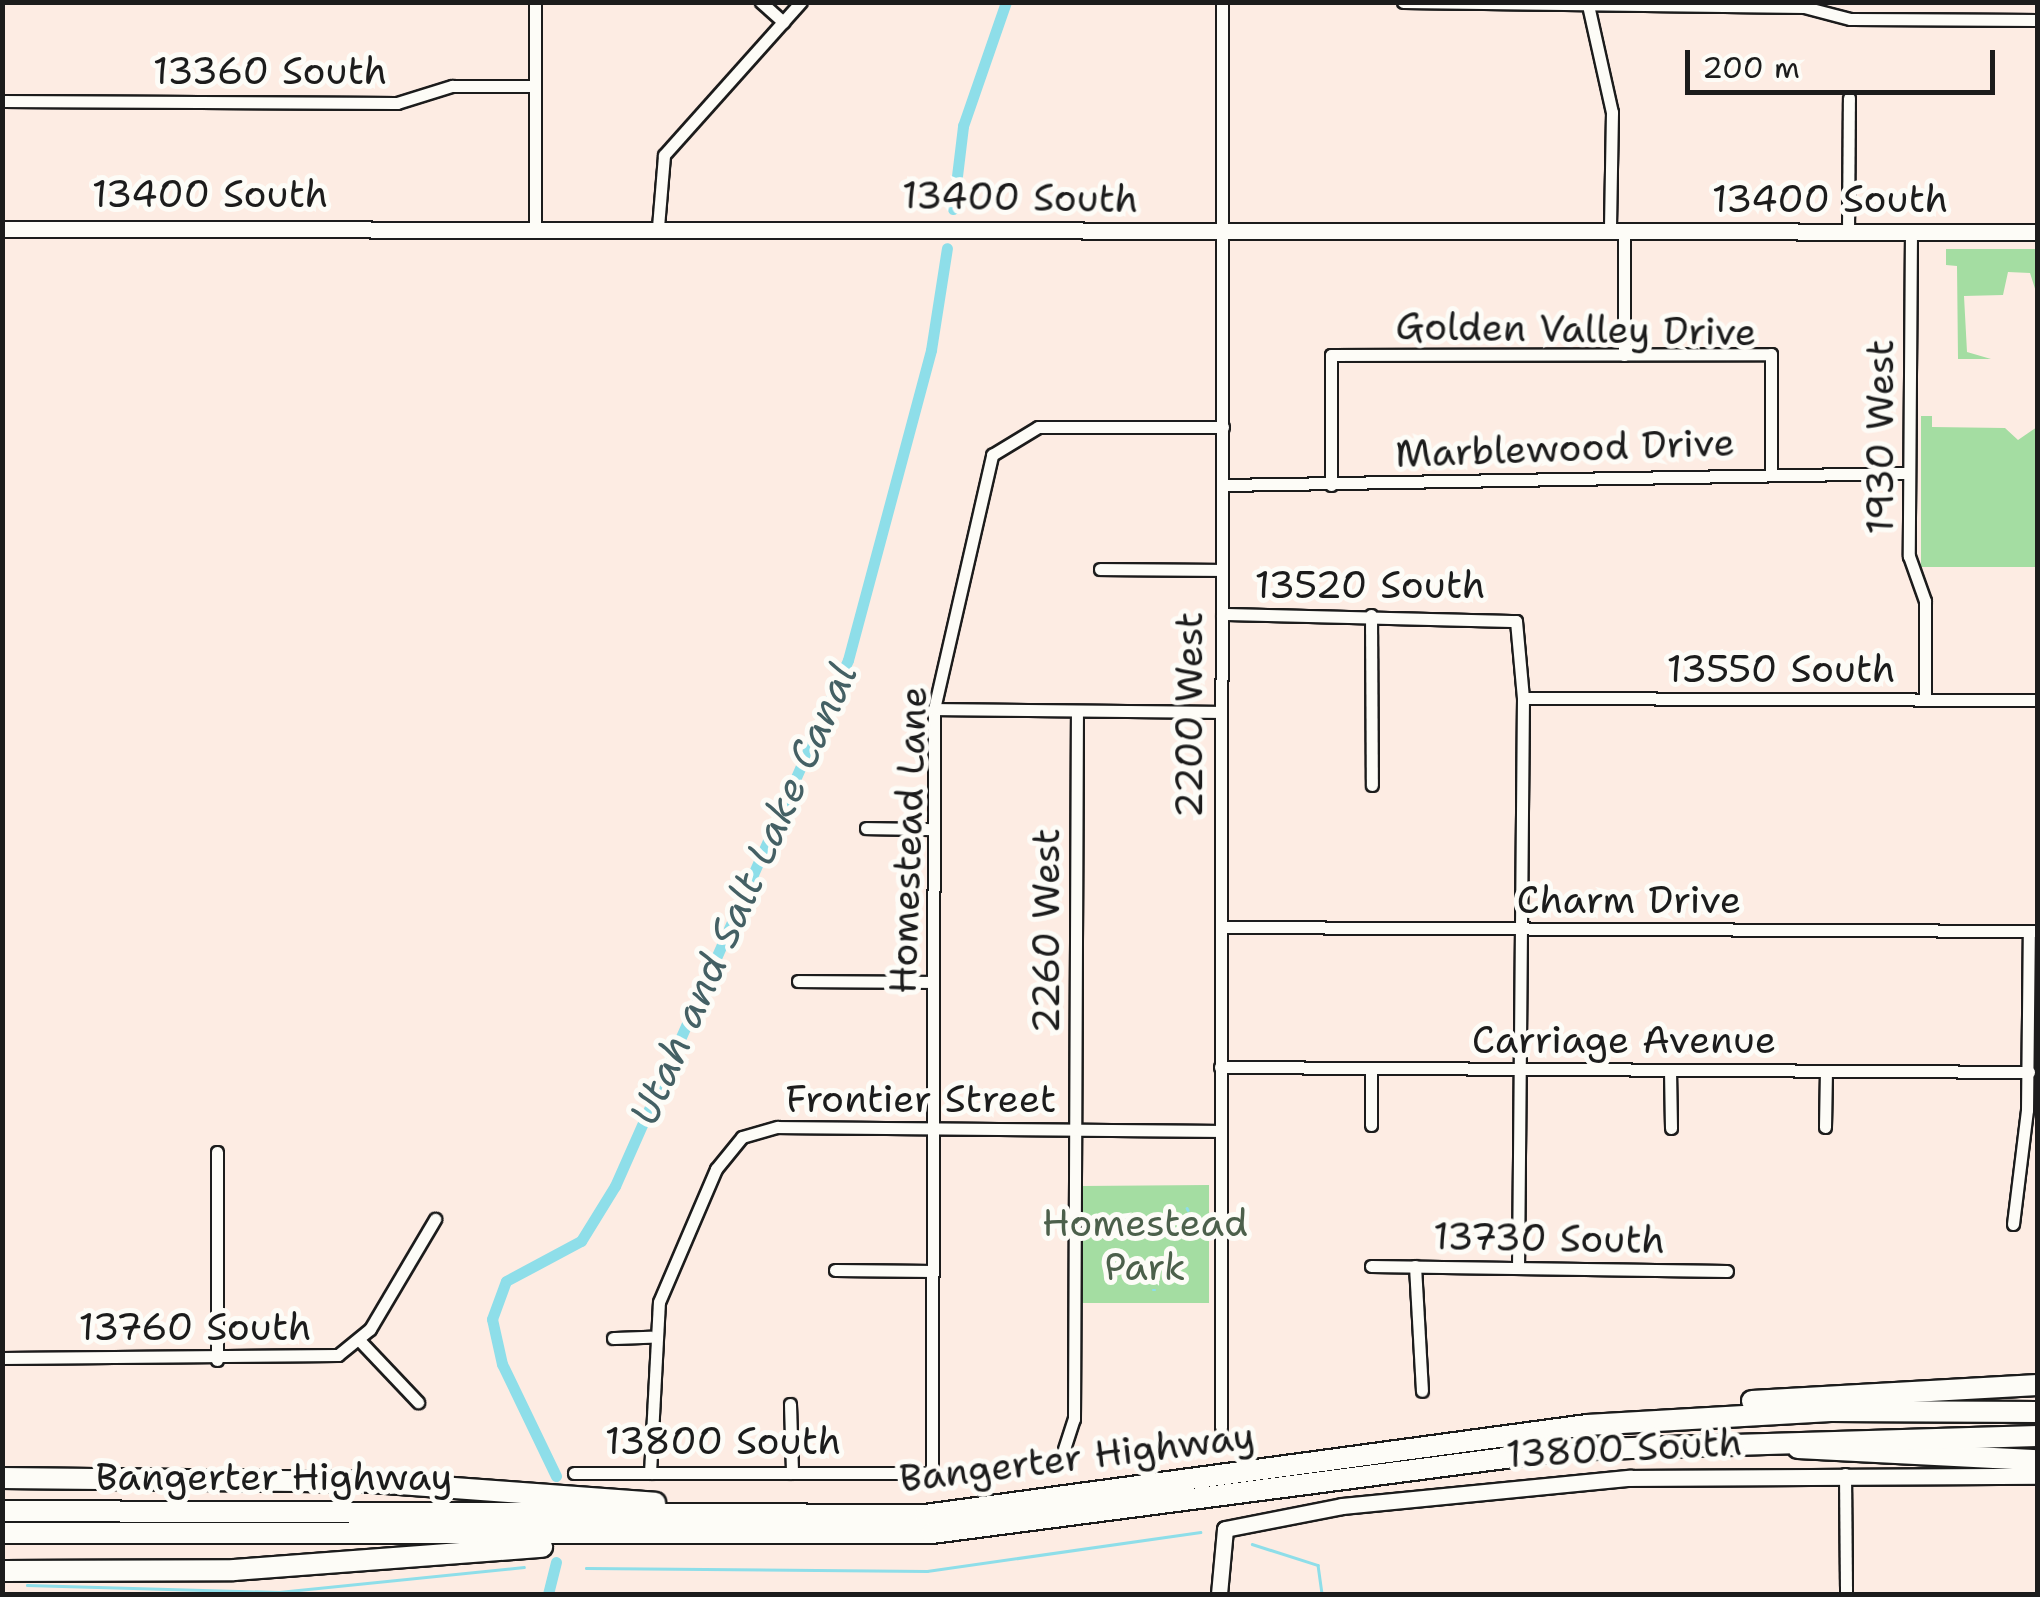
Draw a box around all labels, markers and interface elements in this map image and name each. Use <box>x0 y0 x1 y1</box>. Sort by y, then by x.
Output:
scale bar <box>1690 30 2000 92</box>
text: 200 m <box>1702 47 1800 88</box>
street label: 13360 South <box>153 48 387 94</box>
street label: 13400 South <box>92 171 328 217</box>
street label: 13400 South <box>901 172 1139 222</box>
street label: 13400 South <box>1712 176 1948 222</box>
street label: Golden Valley Drive <box>1395 303 1757 355</box>
street label: 1930 West <box>1857 339 1903 535</box>
street label: Marblewood Drive <box>1394 419 1736 477</box>
street label: 13520 South <box>1255 562 1485 608</box>
street label: 2200 West <box>1166 612 1212 818</box>
street label: 13550 South <box>1666 646 1896 692</box>
water label: Utah and Salt Lake Canal <box>619 656 867 1132</box>
street label: Homestead Lane <box>880 685 936 995</box>
street label: 2260 West <box>1023 828 1069 1034</box>
street label: Charm Drive <box>1517 877 1741 923</box>
street label: Carriage Avenue <box>1472 1017 1776 1063</box>
street label: Frontier Street <box>786 1076 1056 1122</box>
park label: Homestead Park <box>1042 1200 1248 1290</box>
street label: 13730 South <box>1433 1213 1665 1263</box>
street label: 13760 South <box>79 1304 311 1350</box>
street label: Bangerter Highway <box>897 1413 1257 1501</box>
street label: 13800 South <box>605 1418 841 1464</box>
street label: 13800 South <box>1505 1419 1743 1477</box>
street label: Bangerter Highway <box>95 1454 453 1500</box>

